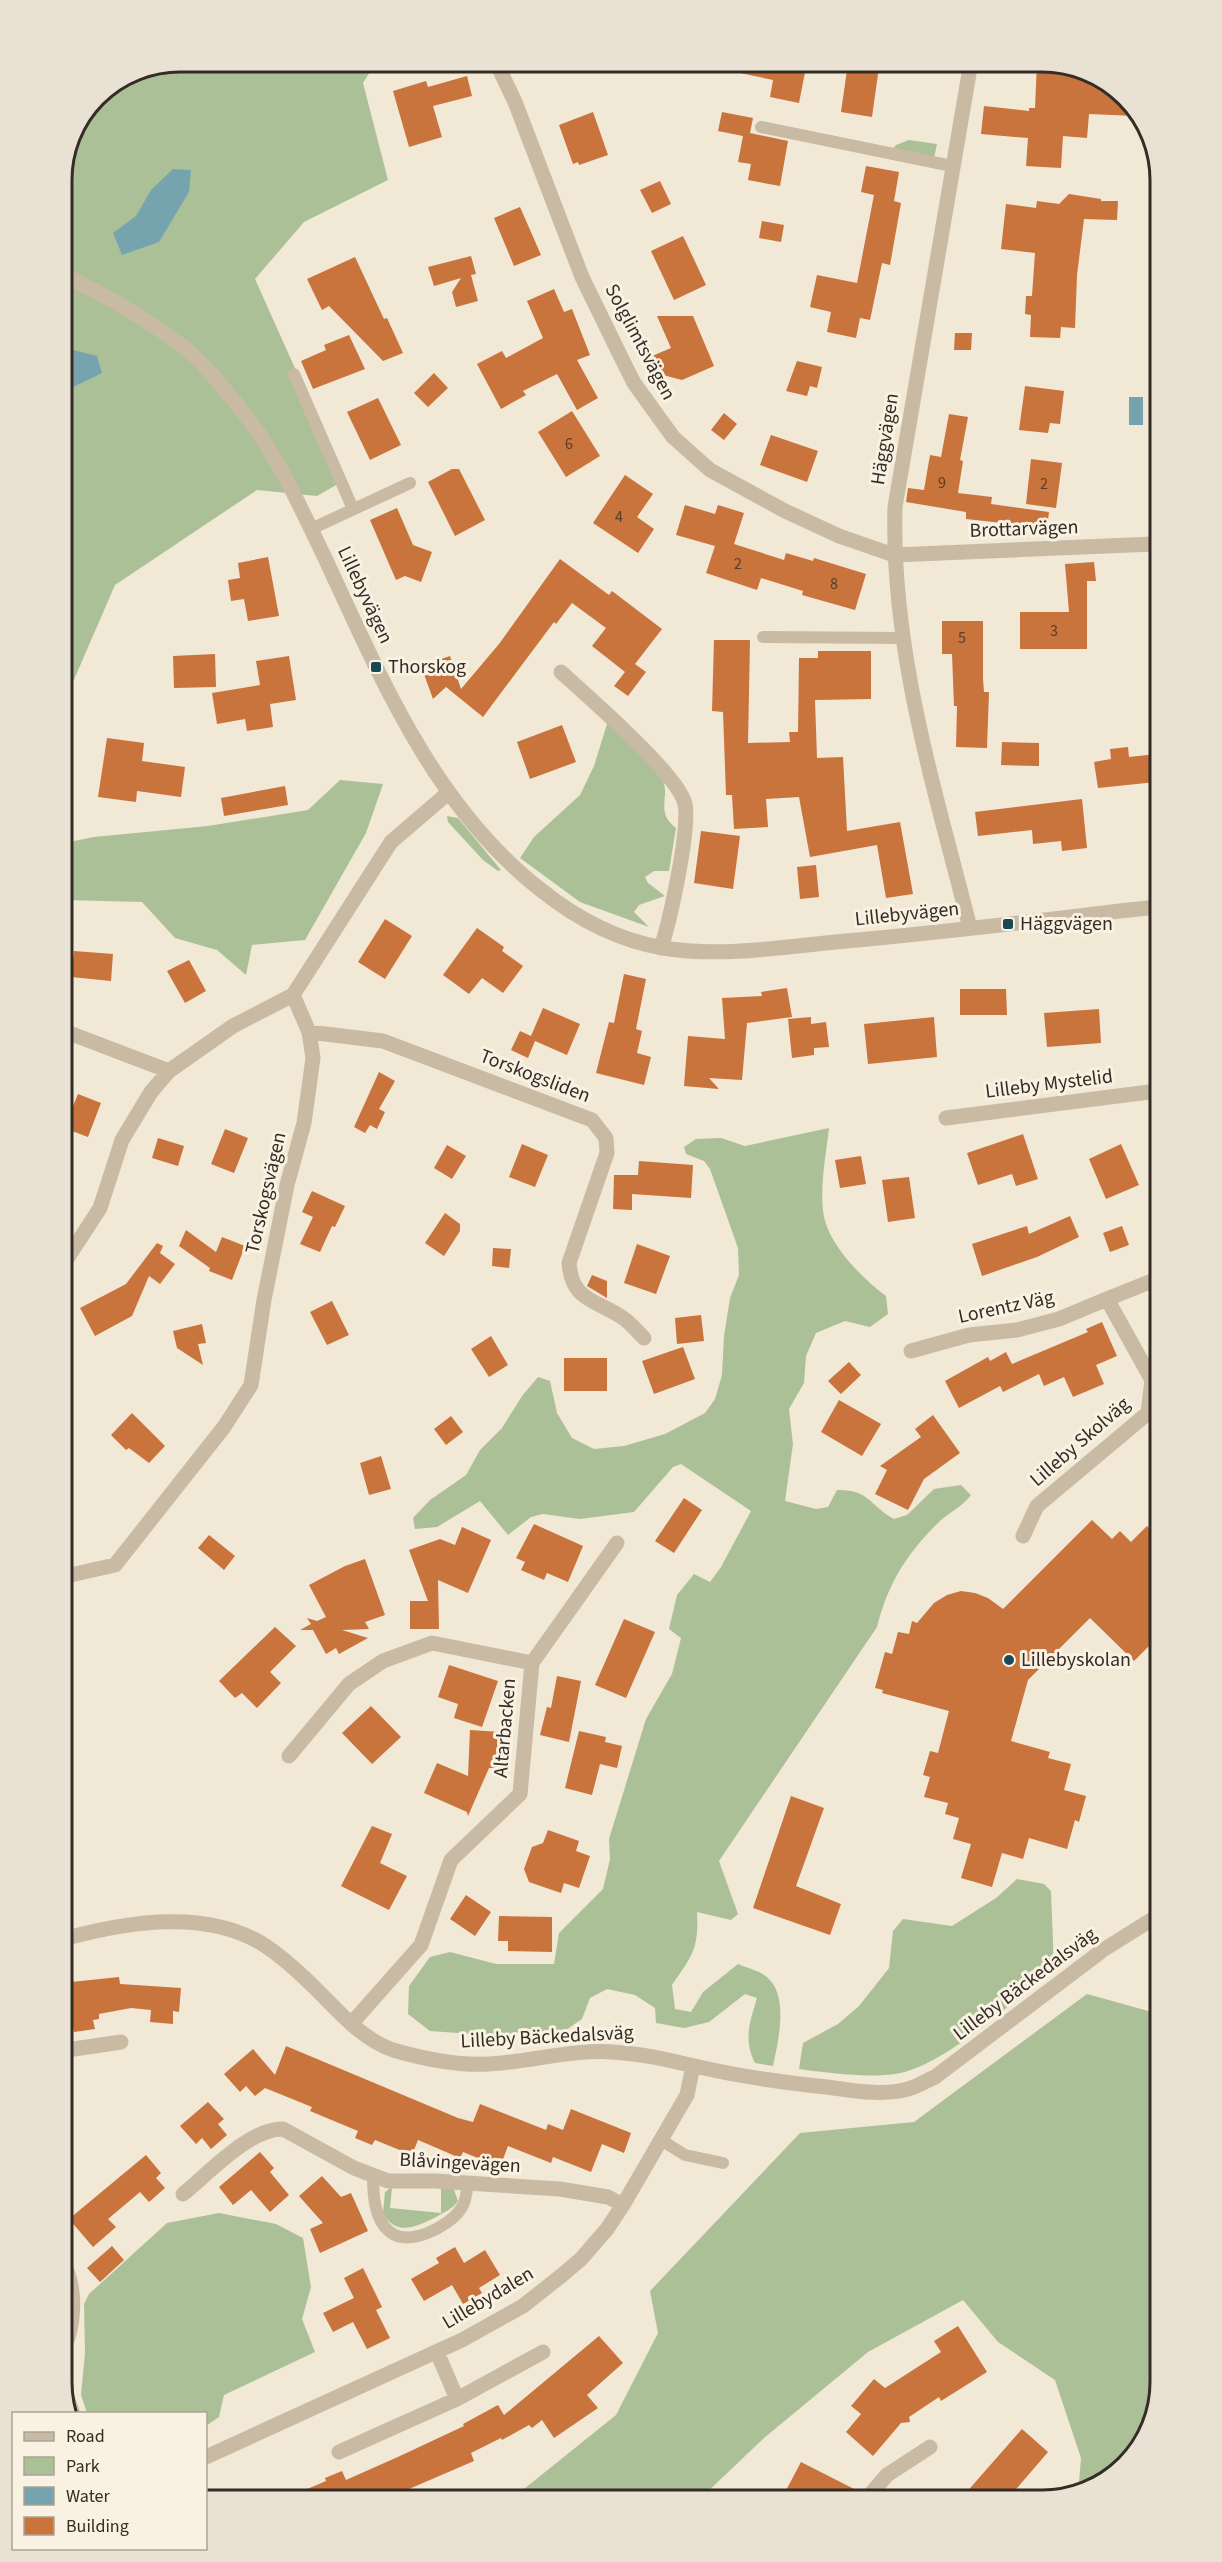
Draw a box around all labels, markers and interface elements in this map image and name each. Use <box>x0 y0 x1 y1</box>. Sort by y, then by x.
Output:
street label: Solglimtsvägen <box>598 279 682 405</box>
street label: Häggvägen <box>864 391 906 487</box>
house number: 6 <box>565 433 573 455</box>
house number: 9 <box>938 472 946 494</box>
house number: 2 <box>1040 473 1048 495</box>
house number: 4 <box>615 506 623 528</box>
street label: Brottarvägen <box>969 513 1079 545</box>
street label: Lillebyvägen <box>330 542 400 648</box>
house number: 2 <box>734 553 742 575</box>
house number: 8 <box>830 573 838 595</box>
house number: 3 <box>1050 620 1058 642</box>
house number: 5 <box>958 627 966 649</box>
place label: Thorskog <box>388 653 466 681</box>
marker: Thorskog <box>369 660 383 674</box>
street label: Lillebyvägen <box>853 895 961 933</box>
place label: Häggvägen <box>1020 910 1113 938</box>
marker: Häggvägen <box>1001 917 1015 931</box>
street label: Torskogsliden <box>476 1042 594 1110</box>
street label: Lilleby Mystelid <box>984 1062 1114 1106</box>
street label: Torskogsvägen <box>238 1129 294 1257</box>
street label: Lorentz Väg <box>956 1283 1056 1331</box>
street label: Lilleby Skolväg <box>1024 1391 1136 1493</box>
place label: Lillebyskolan <box>1021 1646 1131 1674</box>
marker: Lillebyskolan <box>1002 1653 1016 1667</box>
street label: Altarbacken <box>487 1677 523 1779</box>
street label: Lilleby Bäckedalsväg <box>947 1921 1103 2047</box>
street label: Lilleby Bäckedalsväg <box>460 2018 634 2056</box>
street label: Blåvingevägen <box>399 2146 521 2180</box>
street label: Lillebydalen <box>437 2260 539 2336</box>
legend <box>12 2412 207 2550</box>
text: Road <box>66 2424 105 2449</box>
text: Park <box>66 2454 100 2479</box>
text: Water <box>66 2484 110 2509</box>
text: Building <box>66 2514 129 2539</box>

